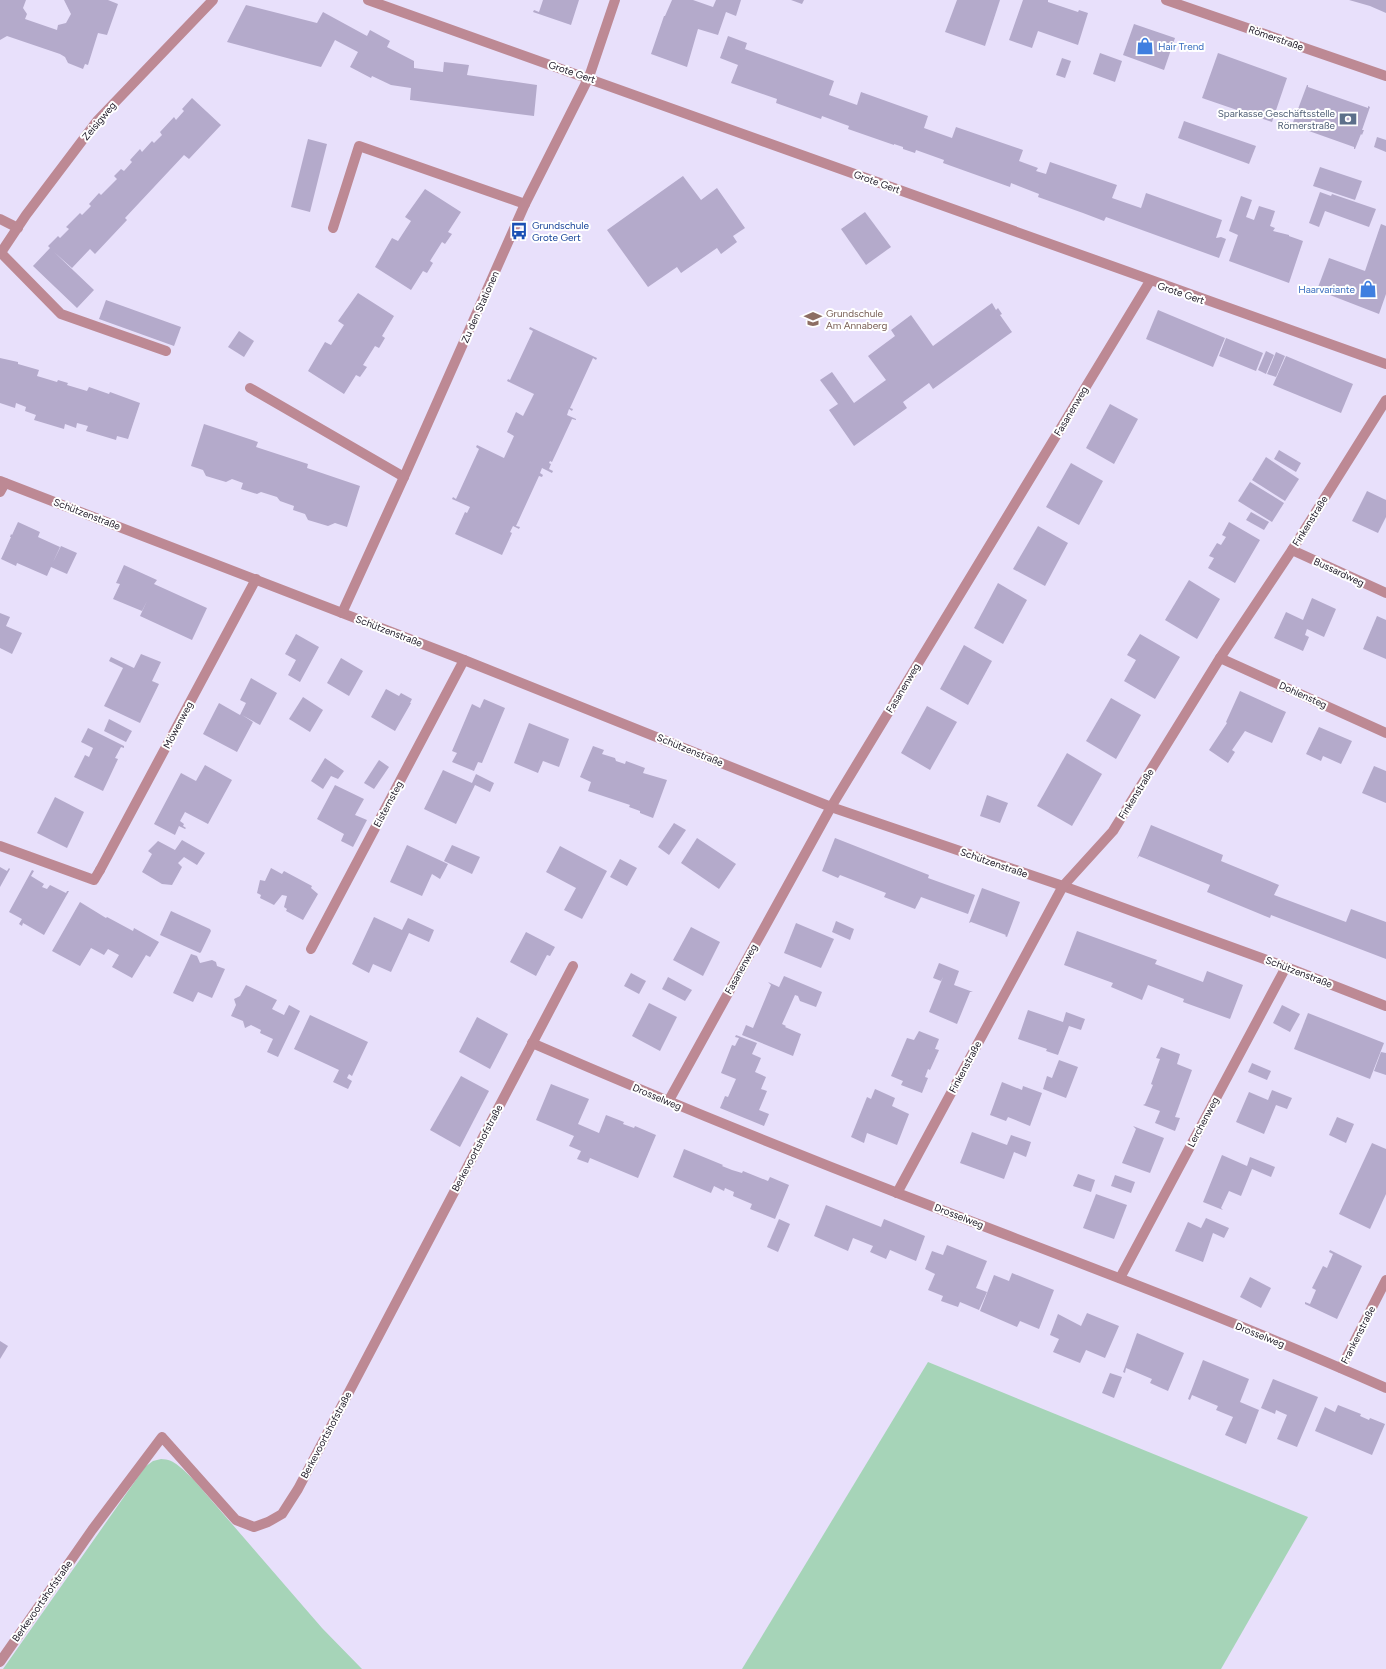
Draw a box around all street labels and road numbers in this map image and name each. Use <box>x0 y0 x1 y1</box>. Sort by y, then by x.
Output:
street label: Römerstraße <box>1247 23 1306 54</box>
street label: Grote Gert <box>547 58 597 86</box>
street label: Zeisigweg <box>79 99 119 143</box>
street label: Grote Gert <box>852 168 902 197</box>
street label: Zu den Stationen <box>458 269 502 345</box>
street label: Grote Gert <box>1156 279 1206 307</box>
street label: Fasanenweg <box>1051 384 1091 438</box>
street label: Finkenstraße <box>1289 493 1331 549</box>
street label: Schützenstraße <box>52 495 123 533</box>
street label: Bussardweg <box>1312 555 1367 589</box>
street label: Schützenstraße <box>354 612 425 650</box>
street label: Fasanenweg <box>883 661 923 715</box>
street label: Dohlensteg <box>1277 679 1329 711</box>
street label: Möwenweg <box>160 699 196 751</box>
street label: Schützenstraße <box>655 731 726 769</box>
street label: Finkenstraße <box>1115 766 1157 822</box>
street label: Elsternsteg <box>370 778 406 829</box>
street label: Schützenstraße <box>959 845 1030 881</box>
street label: Fasanenweg <box>722 941 760 997</box>
street label: Schützenstraße <box>1264 953 1335 991</box>
street label: Finkenstraße <box>946 1038 984 1095</box>
street label: Drosselweg <box>630 1081 684 1113</box>
street label: Lerchenweg <box>1184 1095 1222 1149</box>
street label: Berkevoortshofstraße <box>449 1102 506 1194</box>
street label: Drosselweg <box>932 1201 986 1231</box>
street label: Frankenstraße <box>1338 1303 1378 1366</box>
street label: Drosselweg <box>1233 1319 1287 1351</box>
street label: Berkevoortshofstraße <box>298 1389 355 1481</box>
street label: Berkevoortshofstraße <box>9 1557 75 1644</box>

